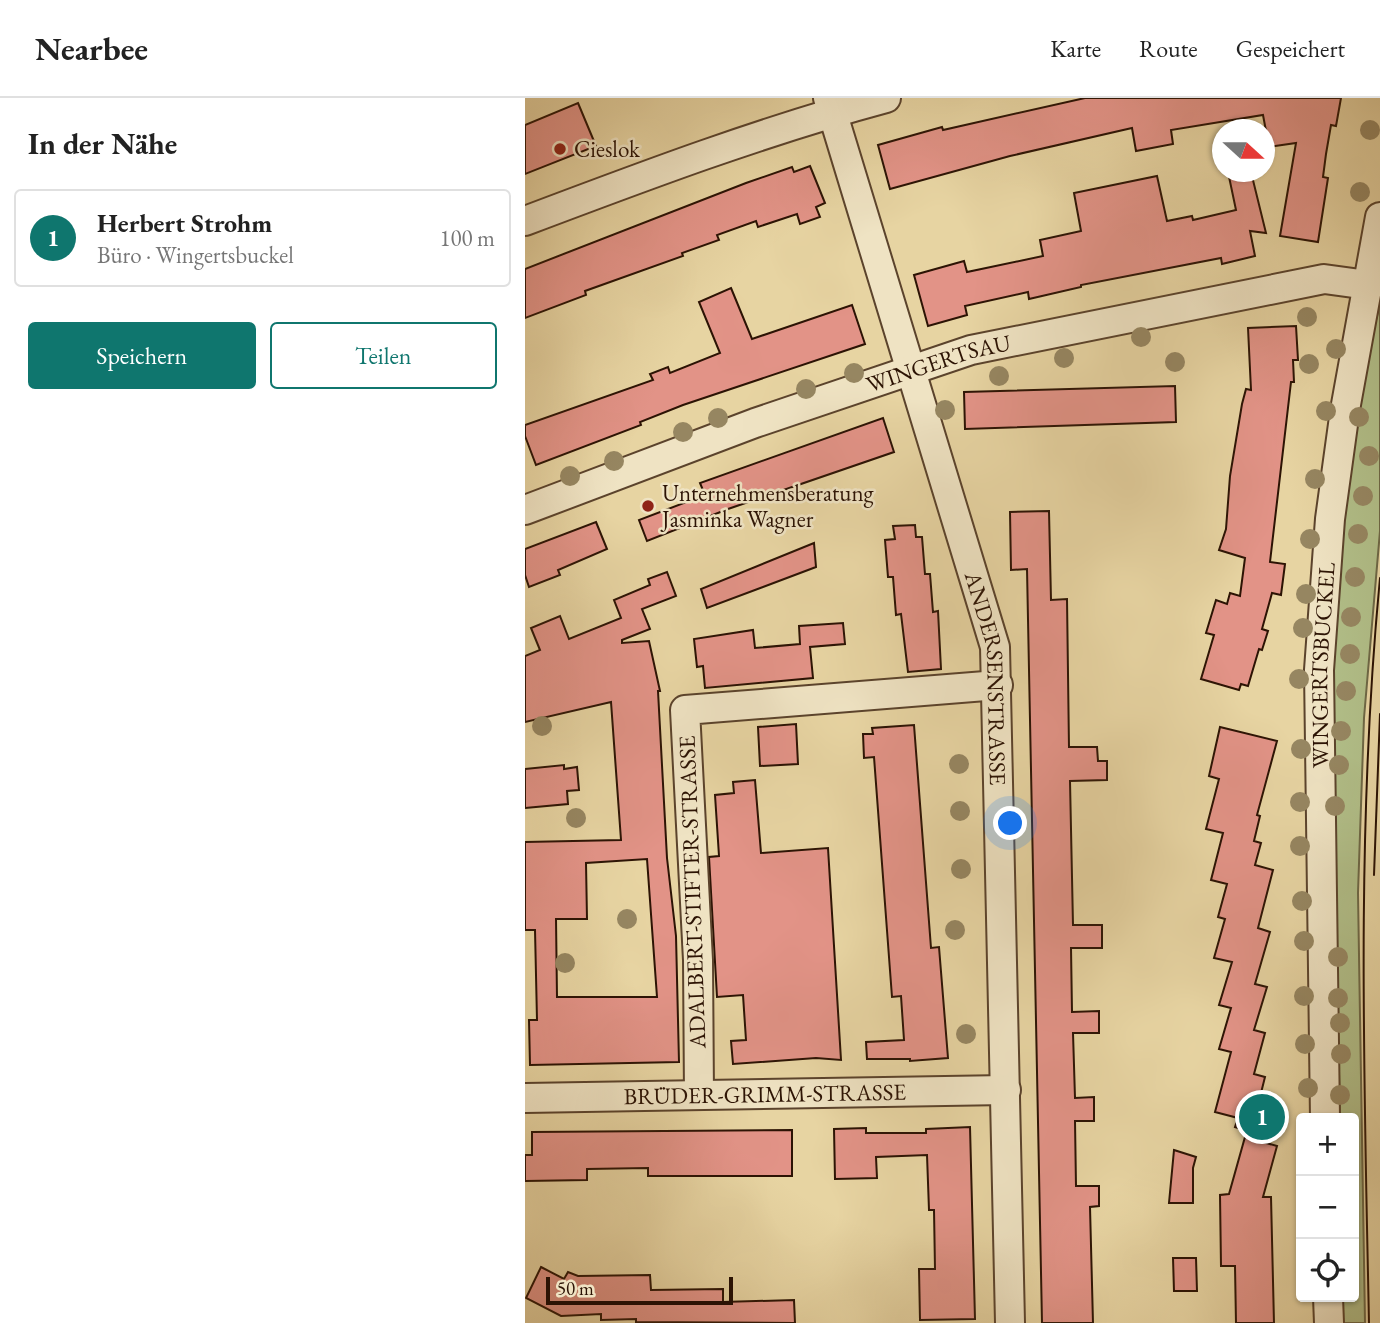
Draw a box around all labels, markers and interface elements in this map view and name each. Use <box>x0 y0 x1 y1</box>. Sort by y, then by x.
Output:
text: Nearbee <box>35 27 148 70</box>
text: Karte <box>1050 33 1101 64</box>
text: Route <box>1139 33 1198 64</box>
text: Gespeichert <box>1236 33 1345 64</box>
north arrow <box>1212 119 1275 182</box>
text: In der Nähe <box>28 124 177 163</box>
place label: Cieslok <box>574 134 641 164</box>
marker: Cieslok <box>552 141 568 157</box>
text: Herbert Strohm <box>97 206 272 240</box>
text: 1 <box>47 223 59 253</box>
text: 100 m <box>439 223 495 253</box>
text: Büro · Wingertsbuckel <box>97 240 294 270</box>
button: Speichern <box>28 322 256 389</box>
button: Teilen <box>270 322 497 389</box>
street label: WINGERTSAU <box>862 327 1013 399</box>
place label: Unternehmensberatung Jasminka Wagner <box>660 478 875 534</box>
marker: Unternehmensberatung Jasminka Wagner <box>640 498 656 514</box>
street label: WINGERTSBUCKEL <box>1304 561 1342 768</box>
street label: ANDERSENSTRASSE <box>958 567 1013 786</box>
street label: ADALBERT-STIFTER-STRASSE <box>672 735 712 1050</box>
your location <box>993 806 1027 840</box>
street label: BRÜDER-GRIMM-STRASSE <box>623 1077 906 1111</box>
pin: 1 <box>1239 1091 1285 1143</box>
map controls <box>1296 1113 1359 1302</box>
button: + <box>1296 1113 1359 1176</box>
button: − <box>1296 1176 1359 1239</box>
button: locate <box>1296 1239 1359 1302</box>
scale bar <box>546 1274 733 1306</box>
text: 50 m <box>557 1276 594 1301</box>

